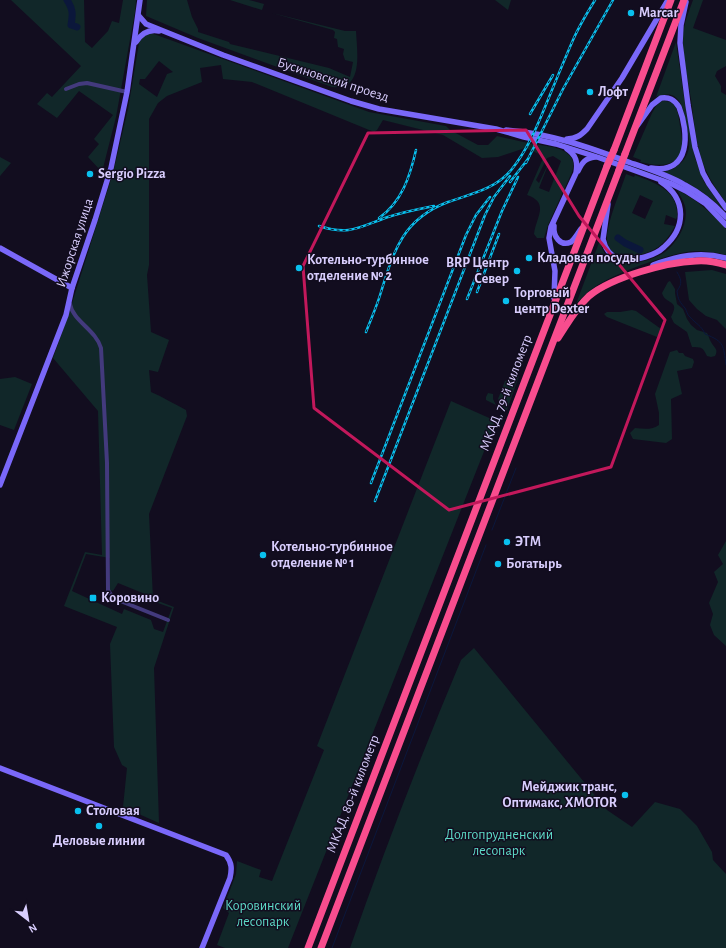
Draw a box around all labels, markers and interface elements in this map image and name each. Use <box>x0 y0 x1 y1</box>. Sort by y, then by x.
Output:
place label: Marcar <box>639 6 678 20</box>
marker: Marcar <box>626 8 636 18</box>
street label: Бусиновский проезд <box>275 55 391 105</box>
place label: Лофт <box>598 85 628 99</box>
marker: Лофт <box>585 87 595 97</box>
place label: Sergio Pizza <box>98 167 166 181</box>
marker: Sergio Pizza <box>85 169 95 179</box>
street label: Ижорская улица <box>54 196 96 289</box>
place label: Кладовая посуды <box>537 251 639 265</box>
place label: Котельно-турбинное отделение № 2 <box>307 253 429 283</box>
marker: Кладовая посуды <box>524 253 534 263</box>
place label: BRP Центр Север <box>446 256 509 286</box>
marker: Котельно-турбинное отделение № 2 <box>294 263 304 273</box>
marker: BRP Центр Север <box>512 266 522 276</box>
place label: Торговый центр Dexter <box>514 286 589 316</box>
marker: Торговый центр Dexter <box>501 296 511 306</box>
street label: МКАД, 79-й километр <box>477 333 535 453</box>
place label: ЭТМ <box>515 535 541 549</box>
marker: ЭТМ <box>502 537 512 547</box>
place label: Котельно-турбинное отделение № 1 <box>271 540 393 570</box>
marker: Котельно-турбинное отделение № 1 <box>258 550 268 560</box>
place label: Богатырь <box>506 557 562 571</box>
marker: Богатырь <box>493 559 503 569</box>
place label: Коровино <box>101 591 159 605</box>
marker: Коровино <box>88 593 98 603</box>
street label: МКАД, 80-й километр <box>324 733 382 855</box>
place label: Мейджик транс, Оптимакс, XMOTOR <box>502 780 617 810</box>
marker: Мейджик транс, Оптимакс, XMOTOR <box>620 790 630 800</box>
place label: Столовая <box>86 804 140 818</box>
marker: Столовая <box>73 806 83 816</box>
marker: Деловые линии <box>94 821 104 831</box>
park label: Долгопрудненский лесопарк <box>445 828 553 858</box>
place label: Деловые линии <box>53 834 145 848</box>
park label: Коровинский лесопарк <box>225 899 301 929</box>
north arrow <box>8 900 48 940</box>
text: N <box>27 921 39 935</box>

